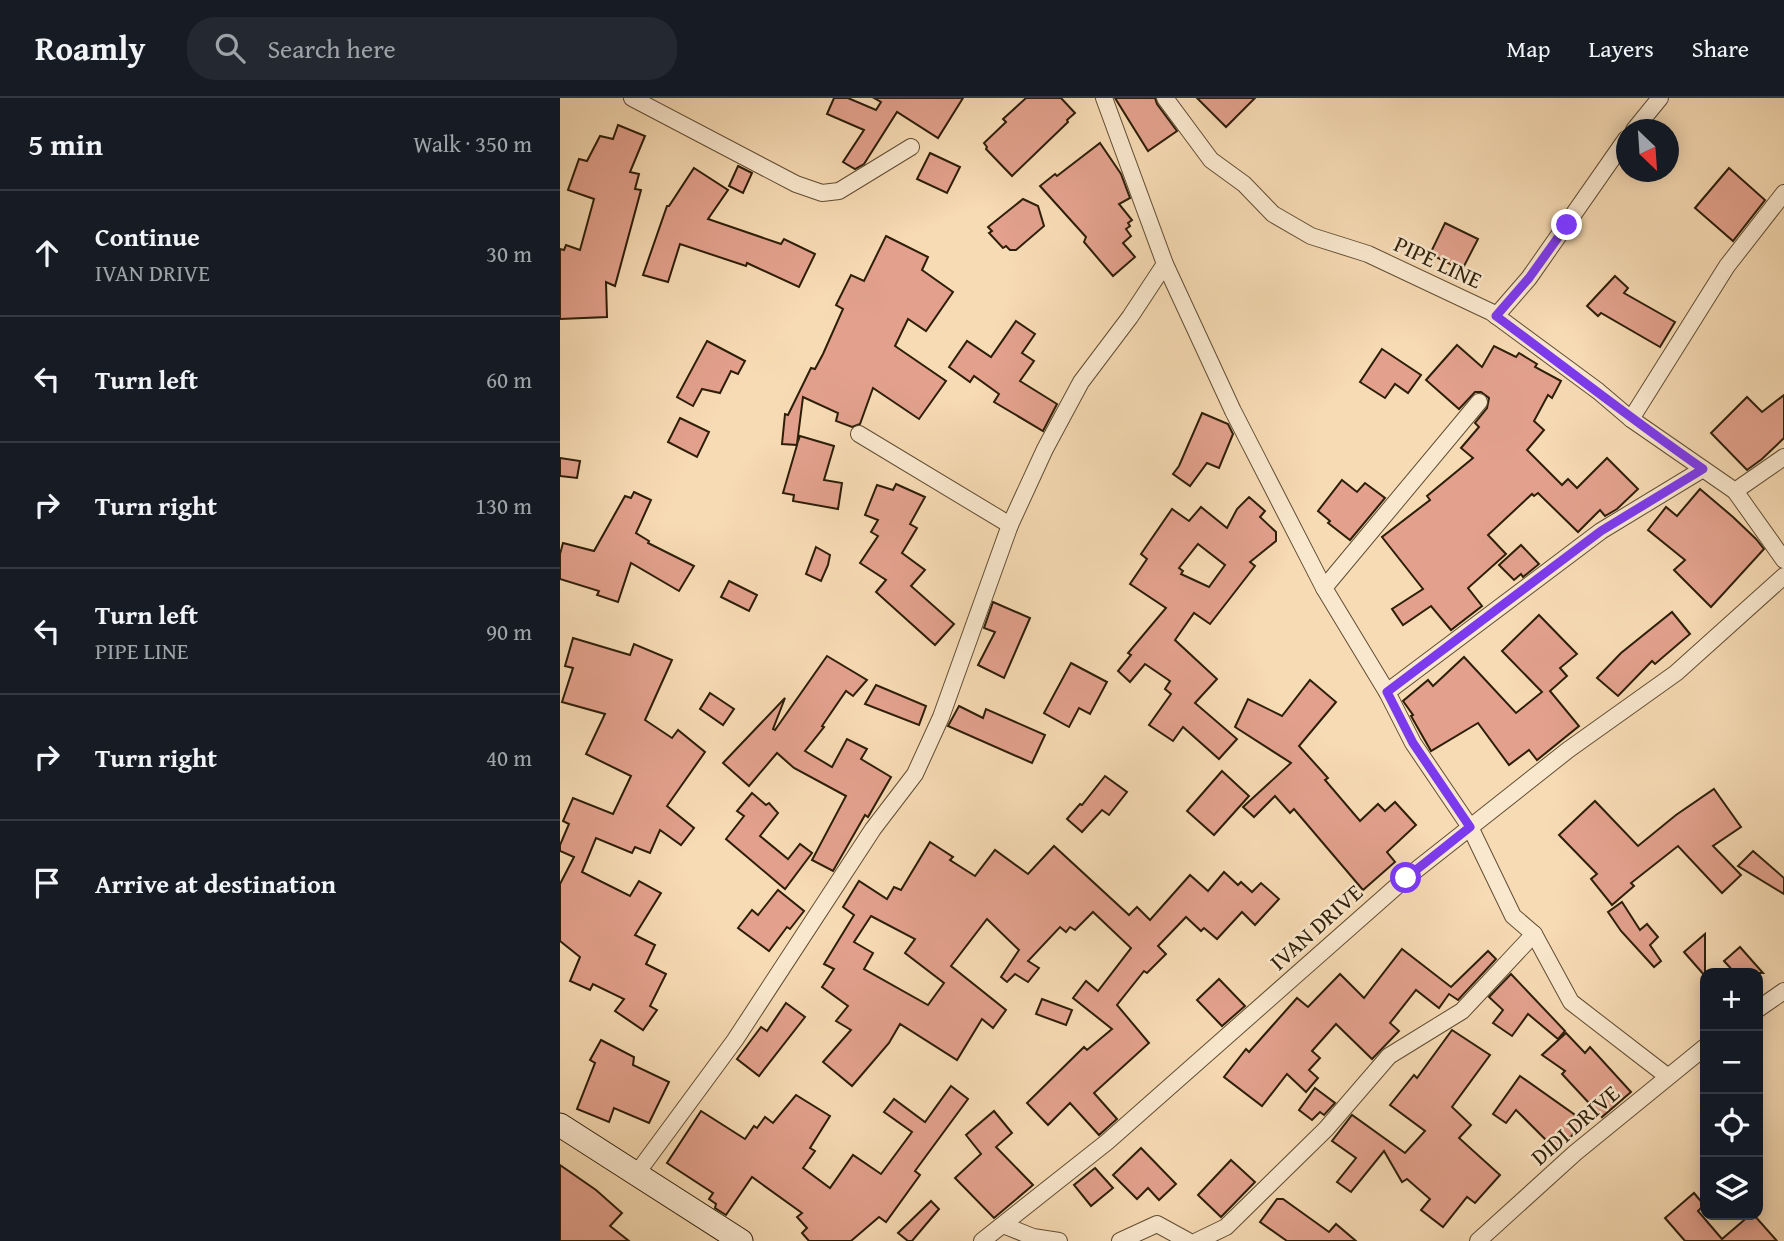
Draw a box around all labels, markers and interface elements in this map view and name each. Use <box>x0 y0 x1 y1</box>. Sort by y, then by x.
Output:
search box <box>187 17 677 80</box>
text: Roamly <box>35 24 145 72</box>
icon: search <box>211 29 249 67</box>
text: Search here <box>267 29 396 68</box>
text: Map <box>1507 31 1550 66</box>
text: Layers <box>1588 31 1654 66</box>
text: Share <box>1692 31 1749 66</box>
north arrow <box>1616 119 1679 182</box>
text: 5 min <box>28 122 103 166</box>
text: Walk · 350 m <box>413 127 532 160</box>
route end <box>1551 209 1582 240</box>
text: Continue <box>95 217 200 256</box>
street label: PIPE LINE <box>1389 227 1488 296</box>
icon: ahead <box>28 234 66 272</box>
text: 30 m <box>486 237 532 270</box>
text: IVAN DRIVE <box>95 256 210 289</box>
icon: left <box>28 360 66 398</box>
text: Turn left <box>95 360 198 399</box>
text: 60 m <box>486 363 532 396</box>
icon: right <box>28 486 66 524</box>
text: Turn right <box>95 486 217 525</box>
text: 130 m <box>475 489 532 522</box>
text: Turn left <box>95 595 198 634</box>
icon: left <box>28 612 66 650</box>
text: 90 m <box>486 615 532 648</box>
text: PIPE LINE <box>95 634 188 667</box>
icon: right <box>28 738 66 776</box>
text: Turn right <box>95 738 217 777</box>
text: 40 m <box>486 741 532 774</box>
route start <box>1390 862 1421 893</box>
icon: arrive <box>28 864 66 902</box>
text: Arrive at destination <box>95 864 336 903</box>
street label: IVAN DRIVE <box>1262 876 1369 977</box>
map controls <box>1700 968 1763 1220</box>
button: + <box>1700 968 1763 1031</box>
button: − <box>1700 1031 1763 1094</box>
street label: DIDI DRIVE <box>1523 1077 1626 1173</box>
button: locate <box>1700 1094 1763 1157</box>
button: layers <box>1700 1157 1763 1220</box>

